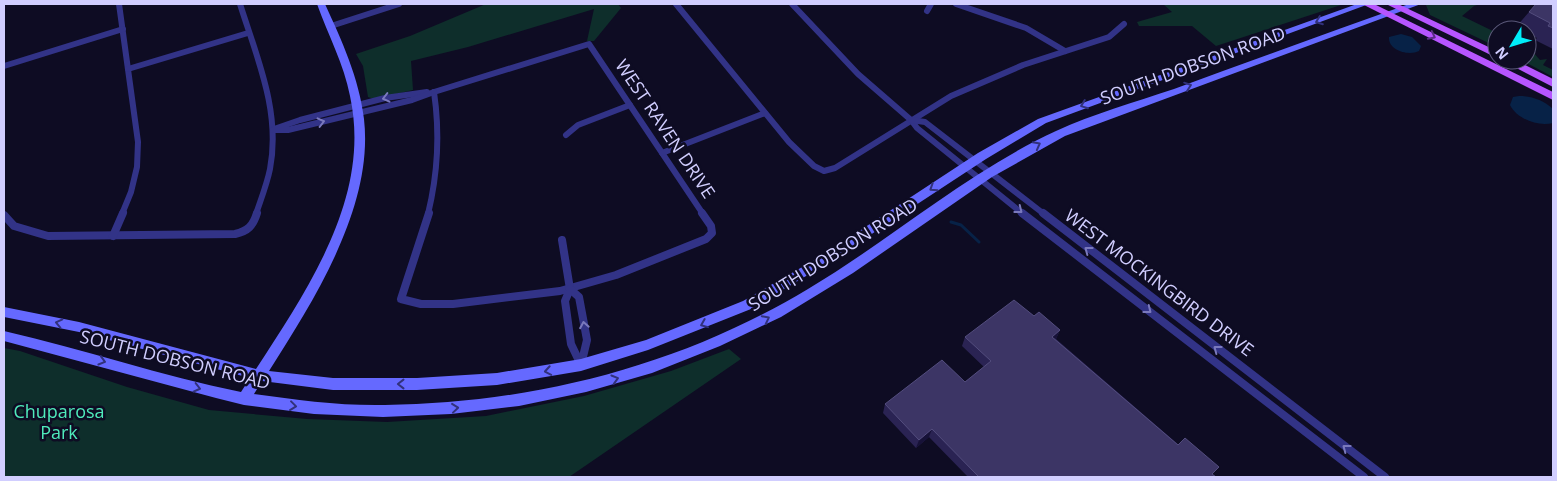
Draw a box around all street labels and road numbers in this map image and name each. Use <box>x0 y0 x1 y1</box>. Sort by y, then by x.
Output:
street label: SOUTH DOBSON ROAD <box>1097 20 1288 110</box>
street label: WEST RAVEN DRIVE <box>610 54 721 202</box>
street label: SOUTH DOBSON ROAD <box>743 192 922 316</box>
street label: WEST MOCKINGBIRD DRIVE <box>1060 203 1259 361</box>
street label: SOUTH DOBSON ROAD <box>78 324 273 394</box>

